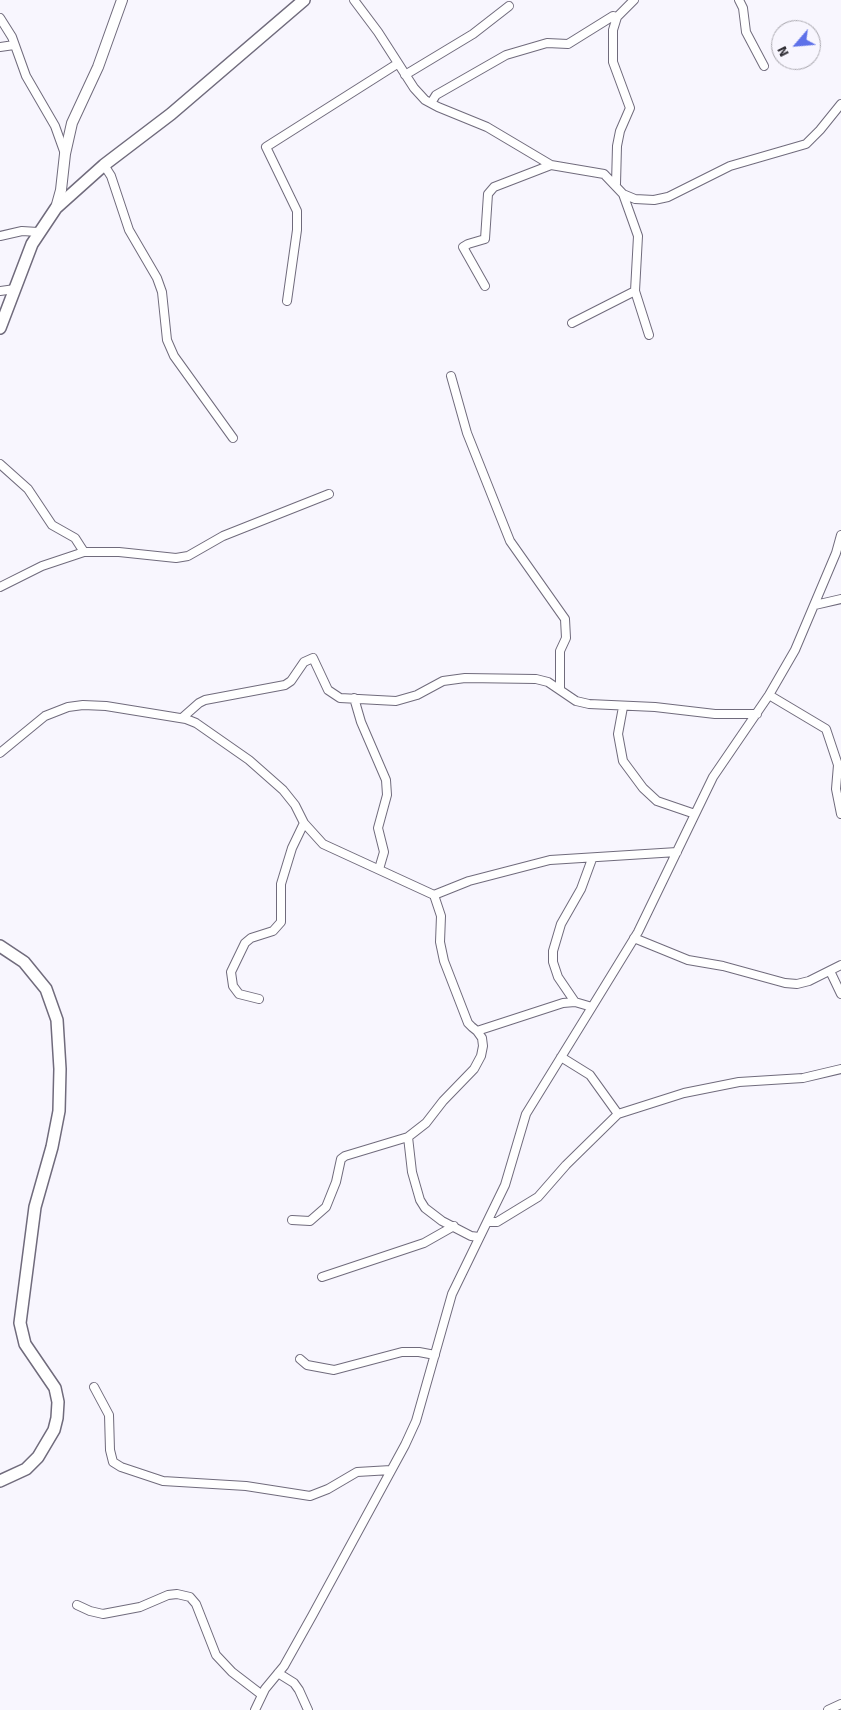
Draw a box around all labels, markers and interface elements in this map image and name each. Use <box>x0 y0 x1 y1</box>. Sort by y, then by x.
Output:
north arrow <box>771 20 821 70</box>
text: N <box>773 43 793 60</box>

